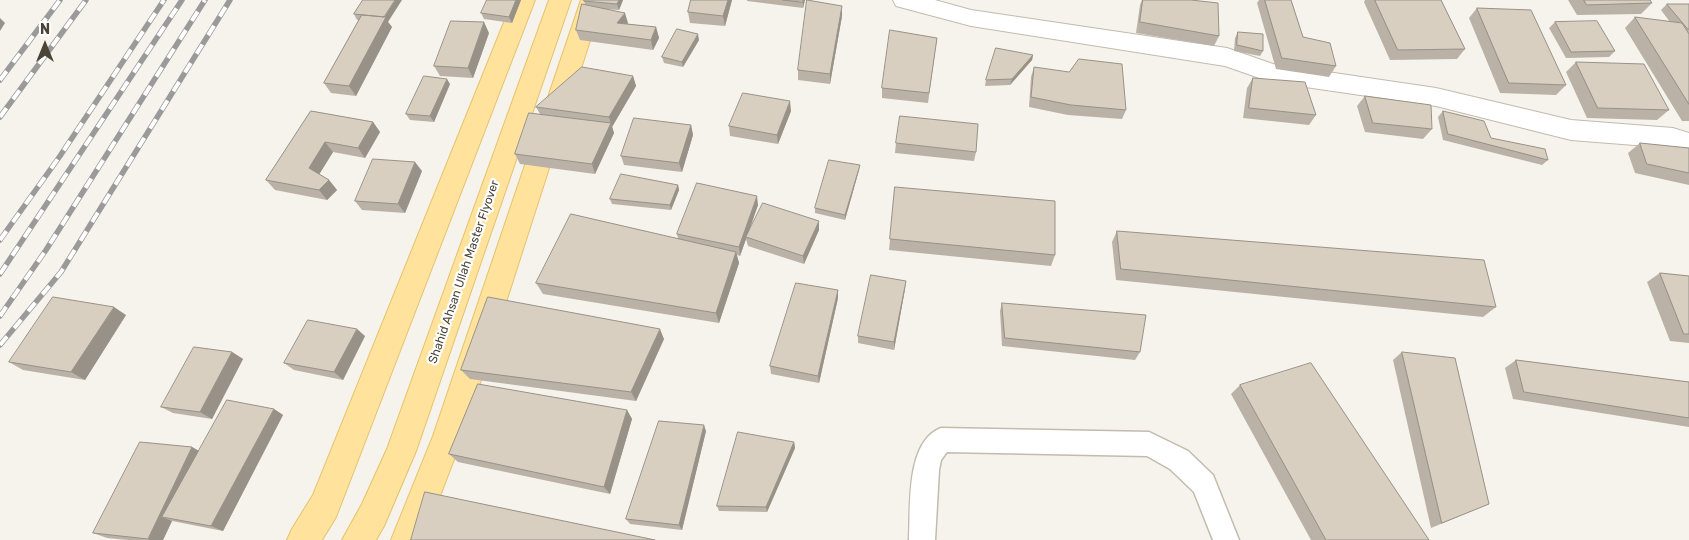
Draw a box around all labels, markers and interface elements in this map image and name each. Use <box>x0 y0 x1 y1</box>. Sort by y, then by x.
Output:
north arrow <box>20 20 70 70</box>
text: N <box>40 21 50 38</box>
street label: Shahid Ahsan Ullah Master Flyover <box>426 178 502 366</box>

